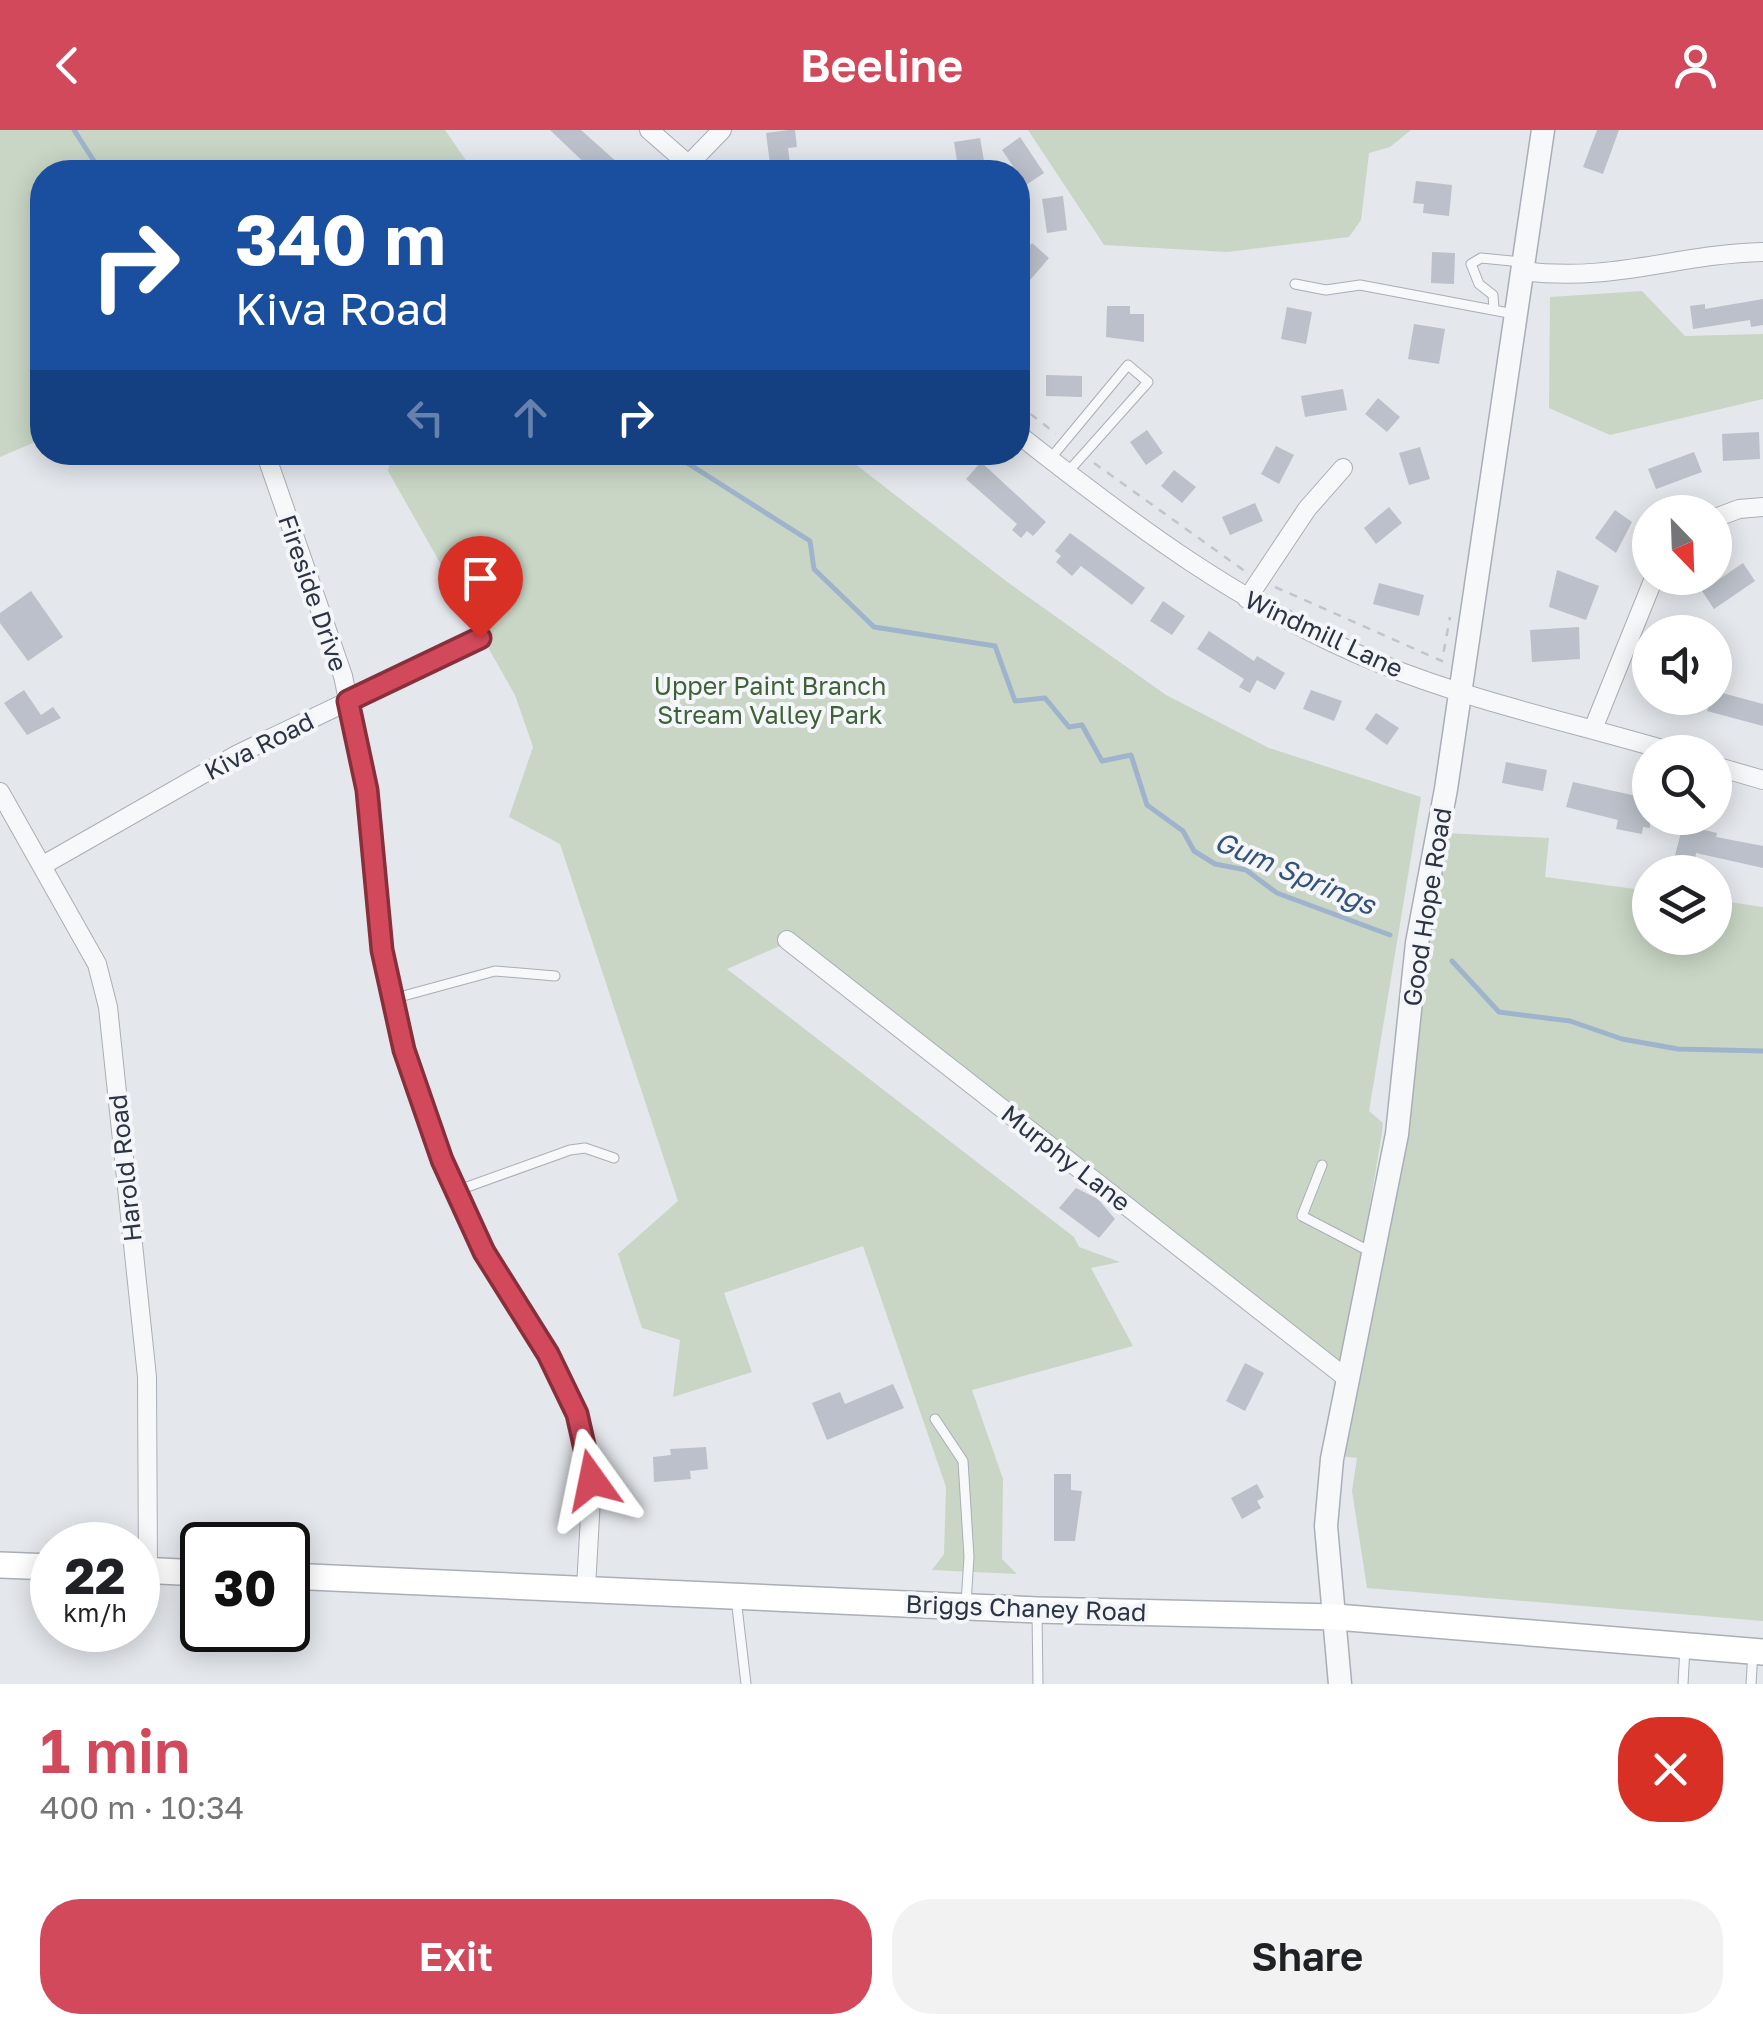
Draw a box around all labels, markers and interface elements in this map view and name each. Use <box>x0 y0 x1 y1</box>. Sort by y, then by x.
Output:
icon: back <box>40 38 95 93</box>
text: Beeline <box>800 38 963 92</box>
icon: person <box>1668 38 1723 93</box>
text: 340 m <box>235 196 446 280</box>
icon: right <box>70 200 200 330</box>
text: Kiva Road <box>235 281 449 335</box>
icon: left <box>398 390 453 445</box>
icon: ahead <box>503 390 558 445</box>
icon: right <box>608 390 663 445</box>
north arrow <box>1632 495 1732 595</box>
map controls <box>1632 495 1732 955</box>
street label: Fireside Drive <box>272 510 355 675</box>
pin <box>438 536 523 639</box>
icon: arrive <box>453 551 508 606</box>
street label: Windmill Lane <box>1240 583 1408 684</box>
button: sound <box>1632 615 1732 715</box>
park label: Upper Paint Branch Stream Valley Park <box>654 670 886 730</box>
street label: Kiva Road <box>199 705 319 786</box>
button: search <box>1632 735 1732 835</box>
street label: Good Hope Road <box>1396 805 1458 1008</box>
water label: Gum Springs <box>1210 824 1382 922</box>
button: layers <box>1632 855 1732 955</box>
street label: Harold Road <box>101 1093 148 1243</box>
street label: Murphy Lane <box>996 1098 1137 1218</box>
position arrow <box>540 1428 644 1532</box>
speed limit sign: 30 <box>180 1522 310 1652</box>
text: 22 <box>64 1545 125 1605</box>
street label: Briggs Chaney Road <box>905 1588 1147 1627</box>
text: km/h <box>63 1597 127 1628</box>
text: 1 min <box>40 1714 190 1786</box>
button: close <box>1618 1717 1723 1822</box>
text: 400 m · 10:34 <box>40 1788 244 1826</box>
button: Exit <box>40 1899 872 2014</box>
button: Share <box>892 1899 1723 2014</box>

